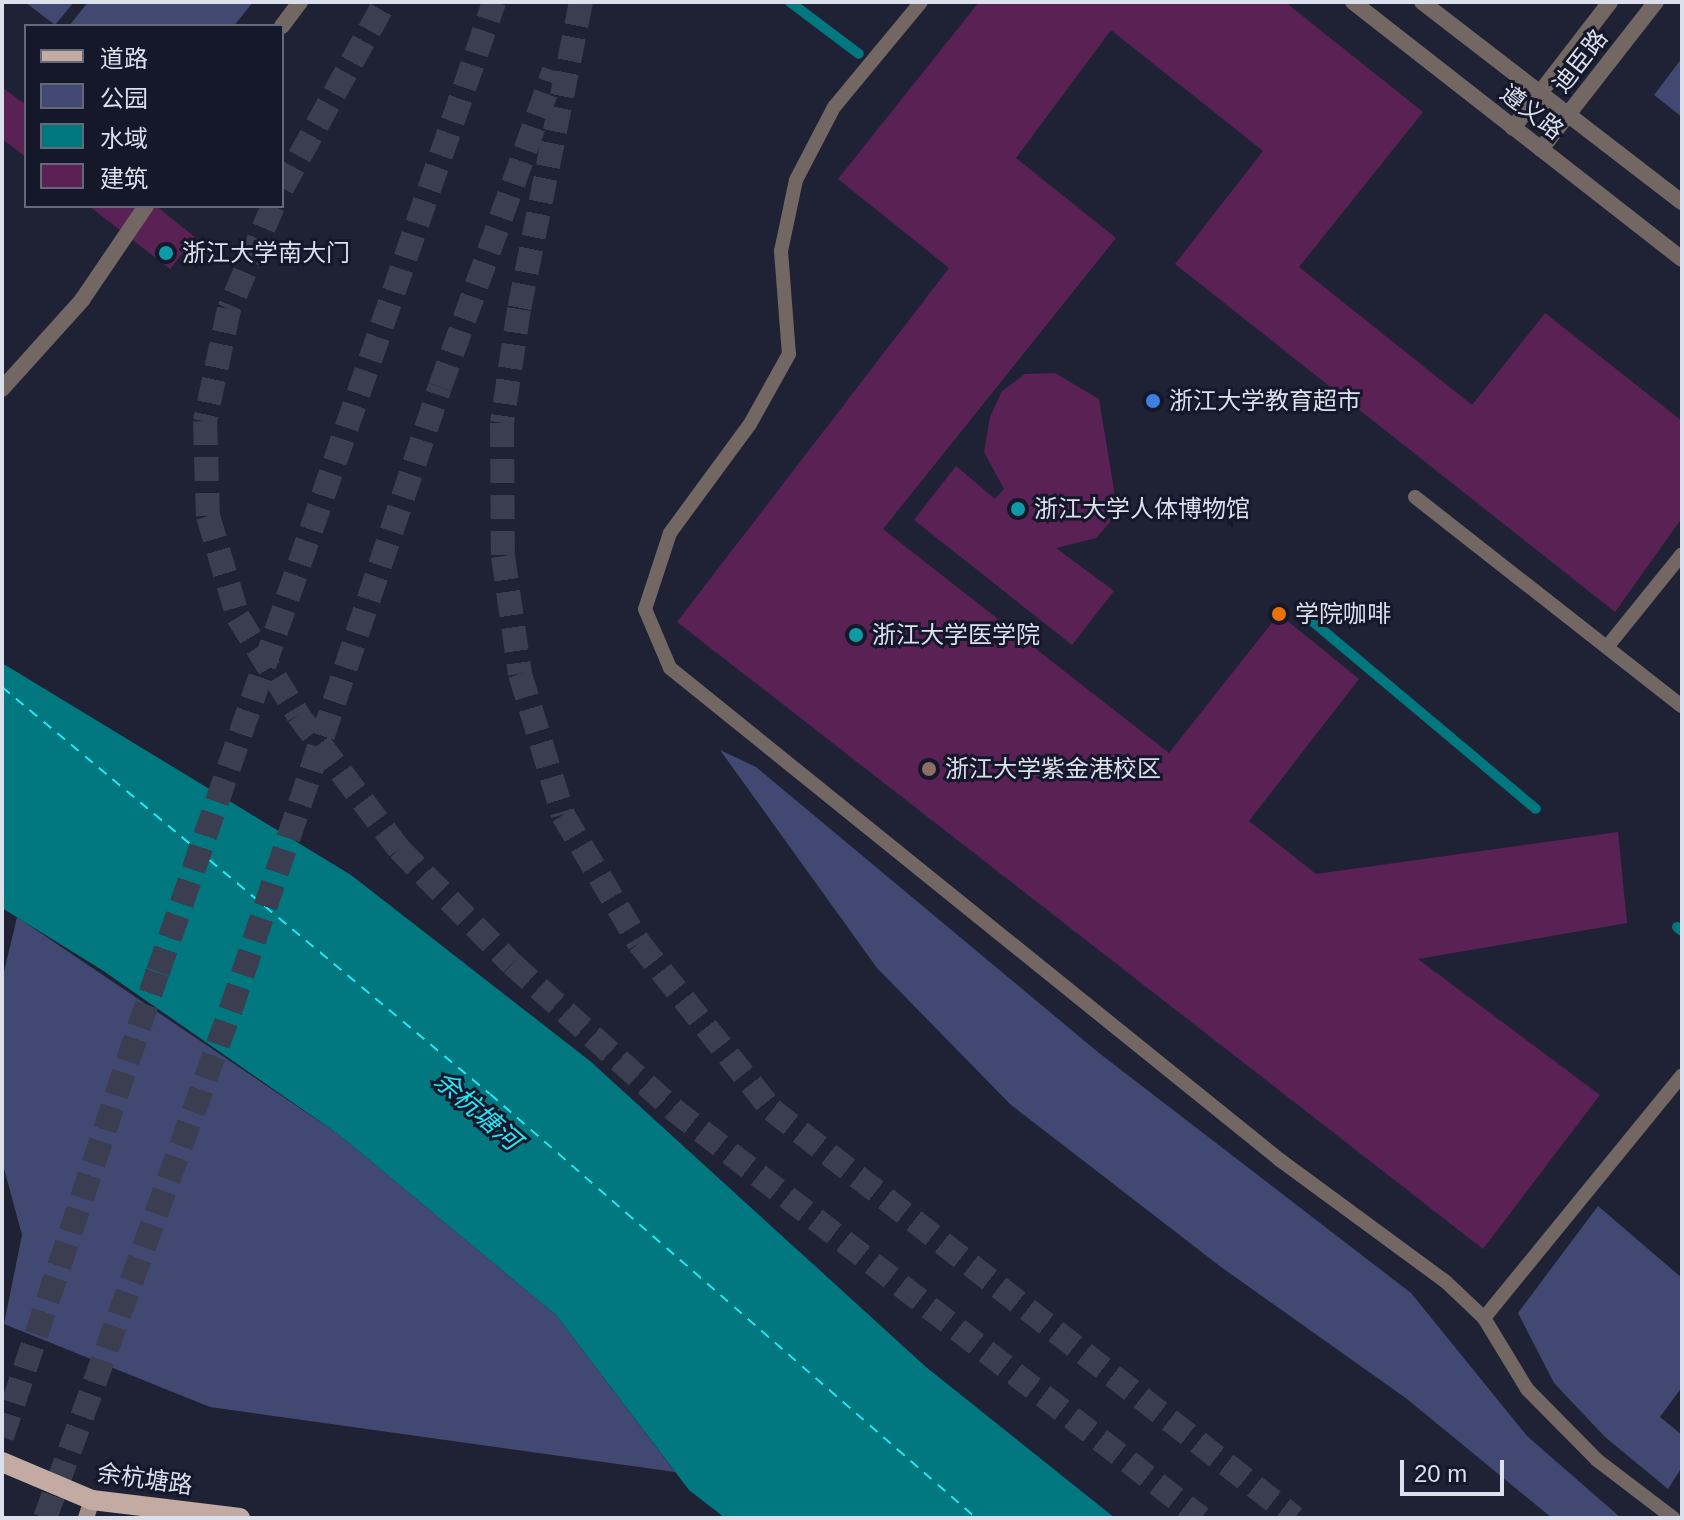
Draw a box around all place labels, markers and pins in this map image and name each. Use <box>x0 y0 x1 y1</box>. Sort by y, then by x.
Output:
place label: 浙江大学南大门 <box>182 239 350 267</box>
marker: 浙江大学南大门 <box>157 244 175 262</box>
place label: 浙江大学教育超市 <box>1169 387 1361 415</box>
marker: 浙江大学教育超市 <box>1144 392 1162 410</box>
place label: 浙江大学人体博物馆 <box>1034 495 1250 523</box>
marker: 浙江大学人体博物馆 <box>1009 500 1027 518</box>
place label: 学院咖啡 <box>1295 600 1391 628</box>
marker: 学院咖啡 <box>1270 605 1288 623</box>
place label: 浙江大学医学院 <box>872 621 1040 649</box>
marker: 浙江大学医学院 <box>847 626 865 644</box>
place label: 浙江大学紫金港校区 <box>945 755 1161 783</box>
marker: 浙江大学紫金港校区 <box>920 760 938 778</box>

